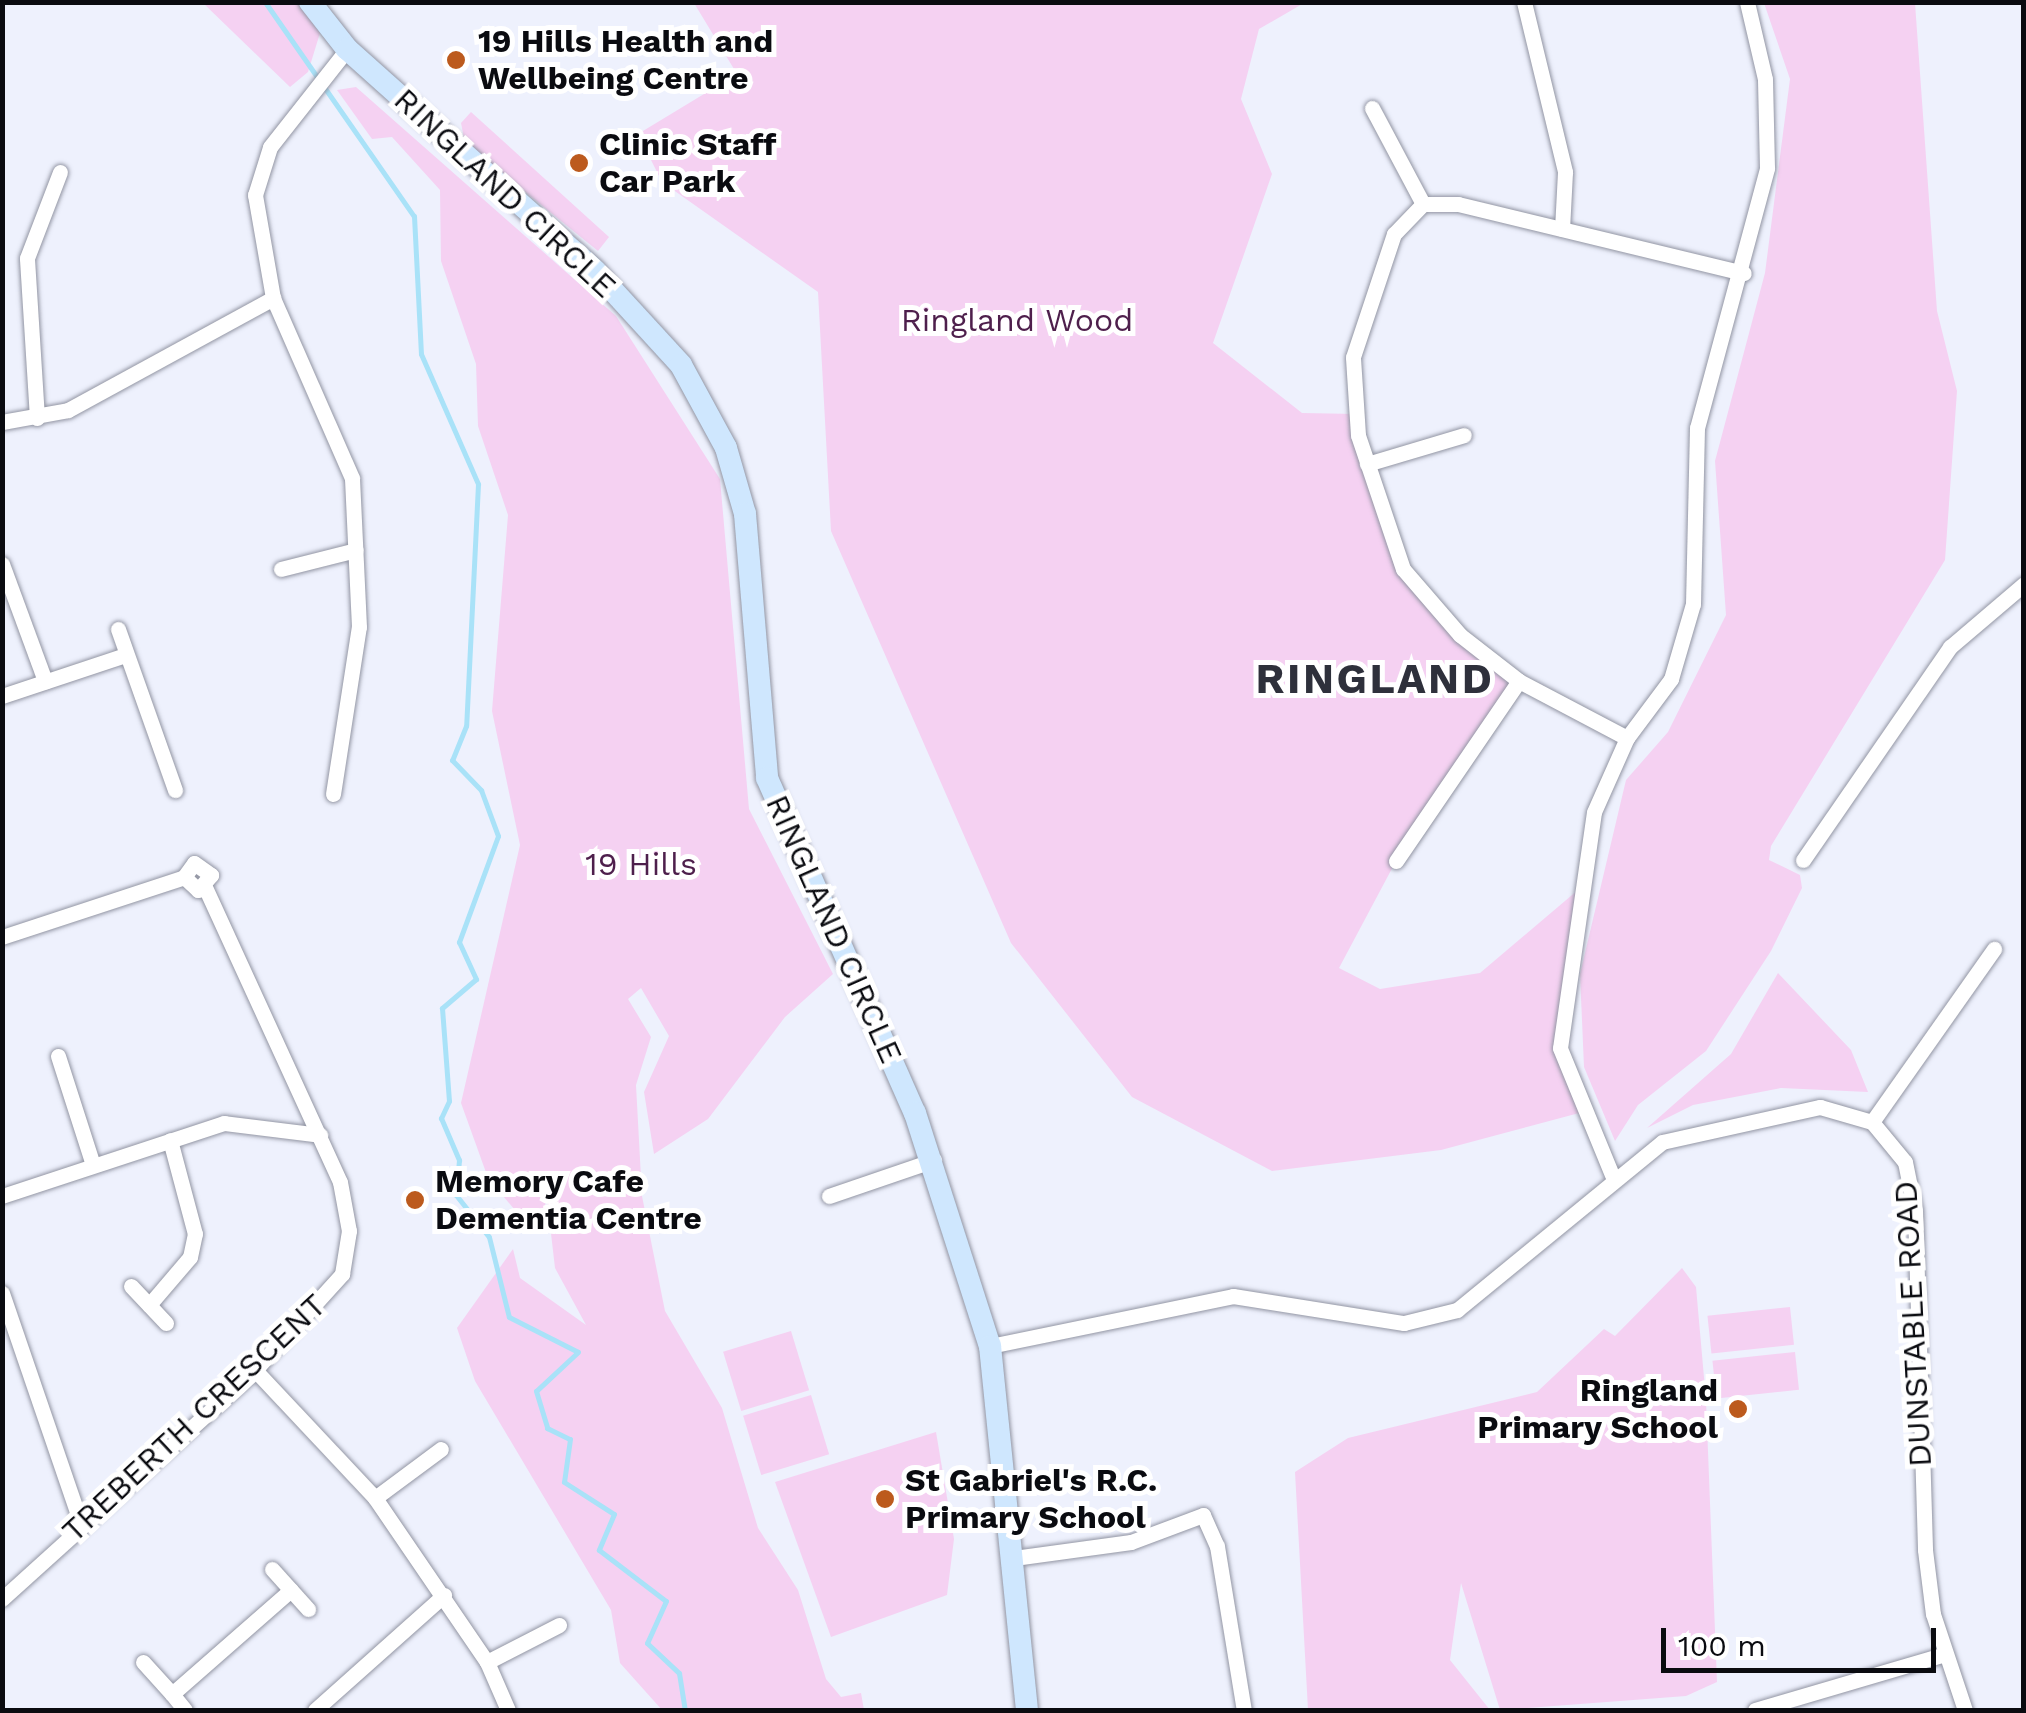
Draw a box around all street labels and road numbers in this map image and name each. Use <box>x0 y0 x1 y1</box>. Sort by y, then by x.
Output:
street label: RINGLAND CIRCLE <box>386 80 624 306</box>
street label: RINGLAND CIRCLE <box>758 789 910 1069</box>
street label: DUNSTABLE ROAD <box>1886 1180 1940 1468</box>
street label: TREBERTH CRESCENT <box>54 1286 334 1550</box>

